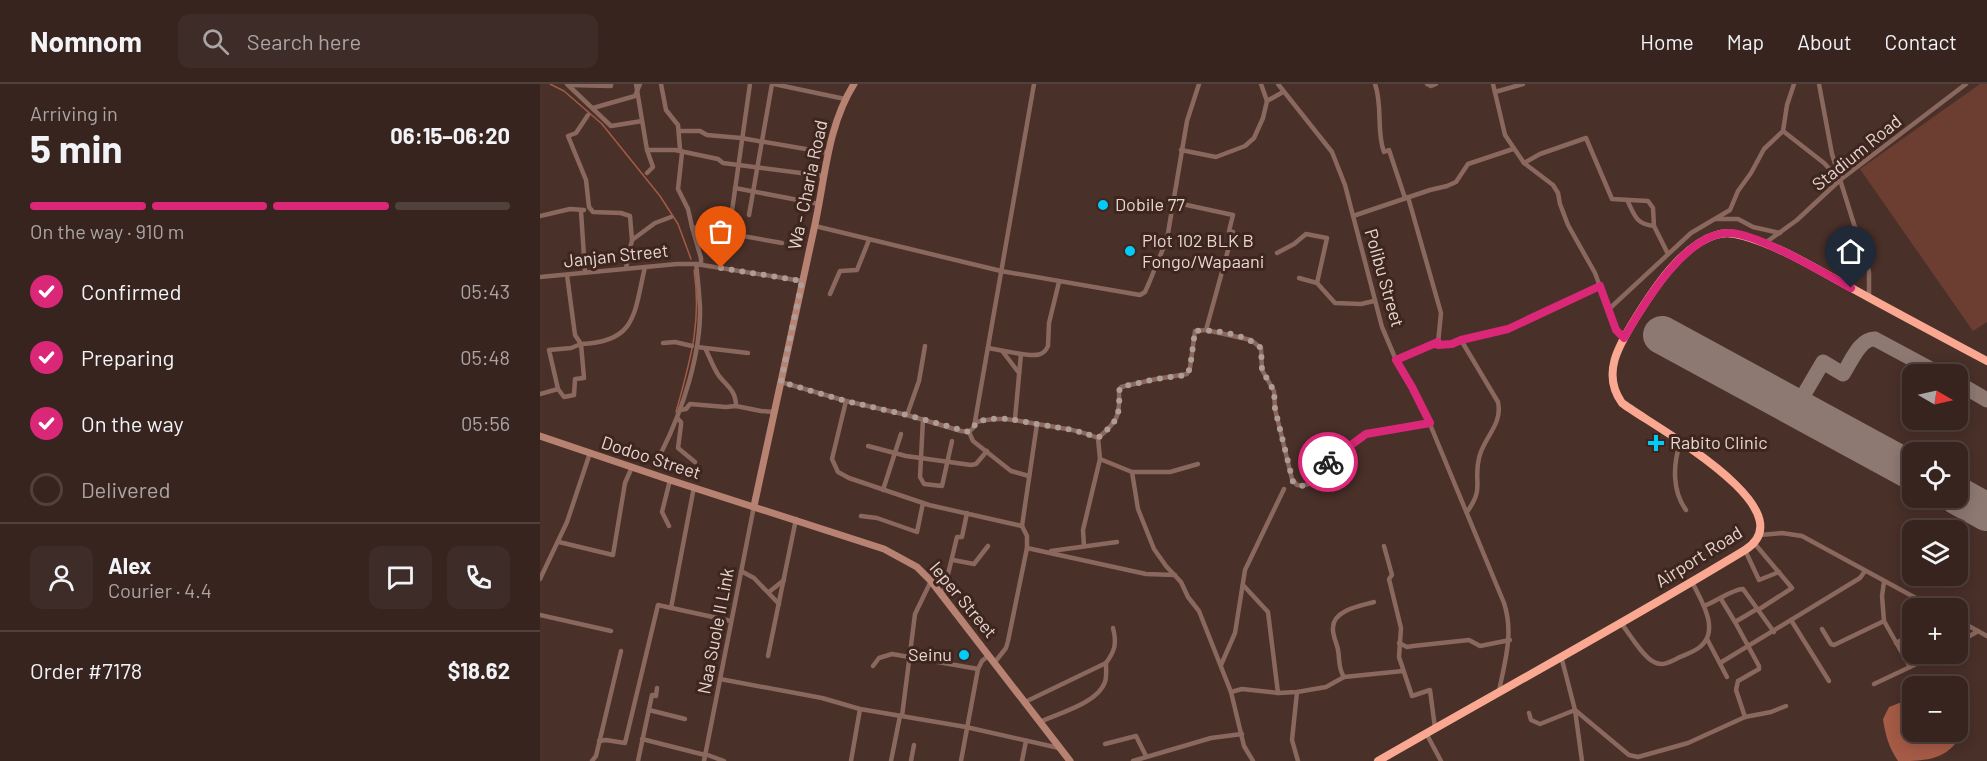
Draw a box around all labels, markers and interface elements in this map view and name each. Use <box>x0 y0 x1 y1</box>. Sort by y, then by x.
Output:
search box <box>178 14 598 68</box>
text: Nomnom <box>30 24 142 58</box>
icon: search <box>199 25 232 58</box>
text: Search here <box>247 28 361 54</box>
text: Home <box>1640 29 1694 54</box>
text: Map <box>1727 29 1764 54</box>
text: About <box>1797 29 1852 54</box>
text: Contact <box>1885 29 1957 54</box>
text: Arriving in <box>30 101 118 125</box>
street label: Stadium Road <box>1807 109 1906 195</box>
street label: Wa - Charia Road <box>783 118 832 252</box>
text: 06:15–06:20 <box>390 122 510 148</box>
text: 5 min <box>30 124 123 171</box>
place label: Dobile 77 <box>1115 193 1185 215</box>
marker: Dobile 77 <box>1096 198 1110 212</box>
pin <box>695 206 746 268</box>
icon: bag <box>704 215 737 248</box>
text: On the way · 910 m <box>30 219 184 243</box>
street label: Polibu Street <box>1360 226 1409 329</box>
pin <box>1825 226 1876 288</box>
place label: Plot 102 BLK B Fongo/Wapaani <box>1142 229 1264 272</box>
icon: home <box>1834 235 1867 268</box>
street label: Janjan Street <box>562 239 669 271</box>
marker: Plot 102 BLK B Fongo/Wapaani <box>1123 244 1137 258</box>
icon: check <box>30 275 63 308</box>
text: Confirmed <box>81 278 181 304</box>
text: 05:43 <box>460 279 510 303</box>
icon: check <box>30 341 63 374</box>
text: Preparing <box>81 344 174 370</box>
text: 05:48 <box>460 345 510 369</box>
north arrow <box>1902 364 1968 430</box>
map controls <box>1902 364 1968 742</box>
icon: check <box>30 407 63 440</box>
text: On the way <box>81 410 184 436</box>
text: 05:56 <box>461 411 510 435</box>
street label: Dodoo Street <box>599 431 704 483</box>
place label: Rabito Clinic <box>1670 431 1768 453</box>
courier <box>1298 432 1358 492</box>
marker: Rabito Clinic <box>1647 434 1665 452</box>
button: locate <box>1902 442 1968 508</box>
icon: bike <box>1312 446 1345 479</box>
text: Delivered <box>81 476 170 502</box>
button: layers <box>1902 520 1968 586</box>
street label: Airport Road <box>1651 521 1746 592</box>
button: person <box>30 546 93 609</box>
button: chat <box>369 546 432 609</box>
button: phone <box>447 546 510 609</box>
text: Alex <box>108 552 151 578</box>
street label: Ieper Street <box>925 557 1002 642</box>
street label: Naa Suole II Link <box>692 566 738 696</box>
text: Courier · 4.4 <box>108 578 212 602</box>
button: + <box>1902 598 1968 664</box>
place label: Seinu <box>908 643 952 665</box>
marker: Seinu <box>957 648 971 662</box>
text: Order #7178 <box>30 657 142 683</box>
text: $18.62 <box>448 657 510 683</box>
button: − <box>1902 676 1968 742</box>

